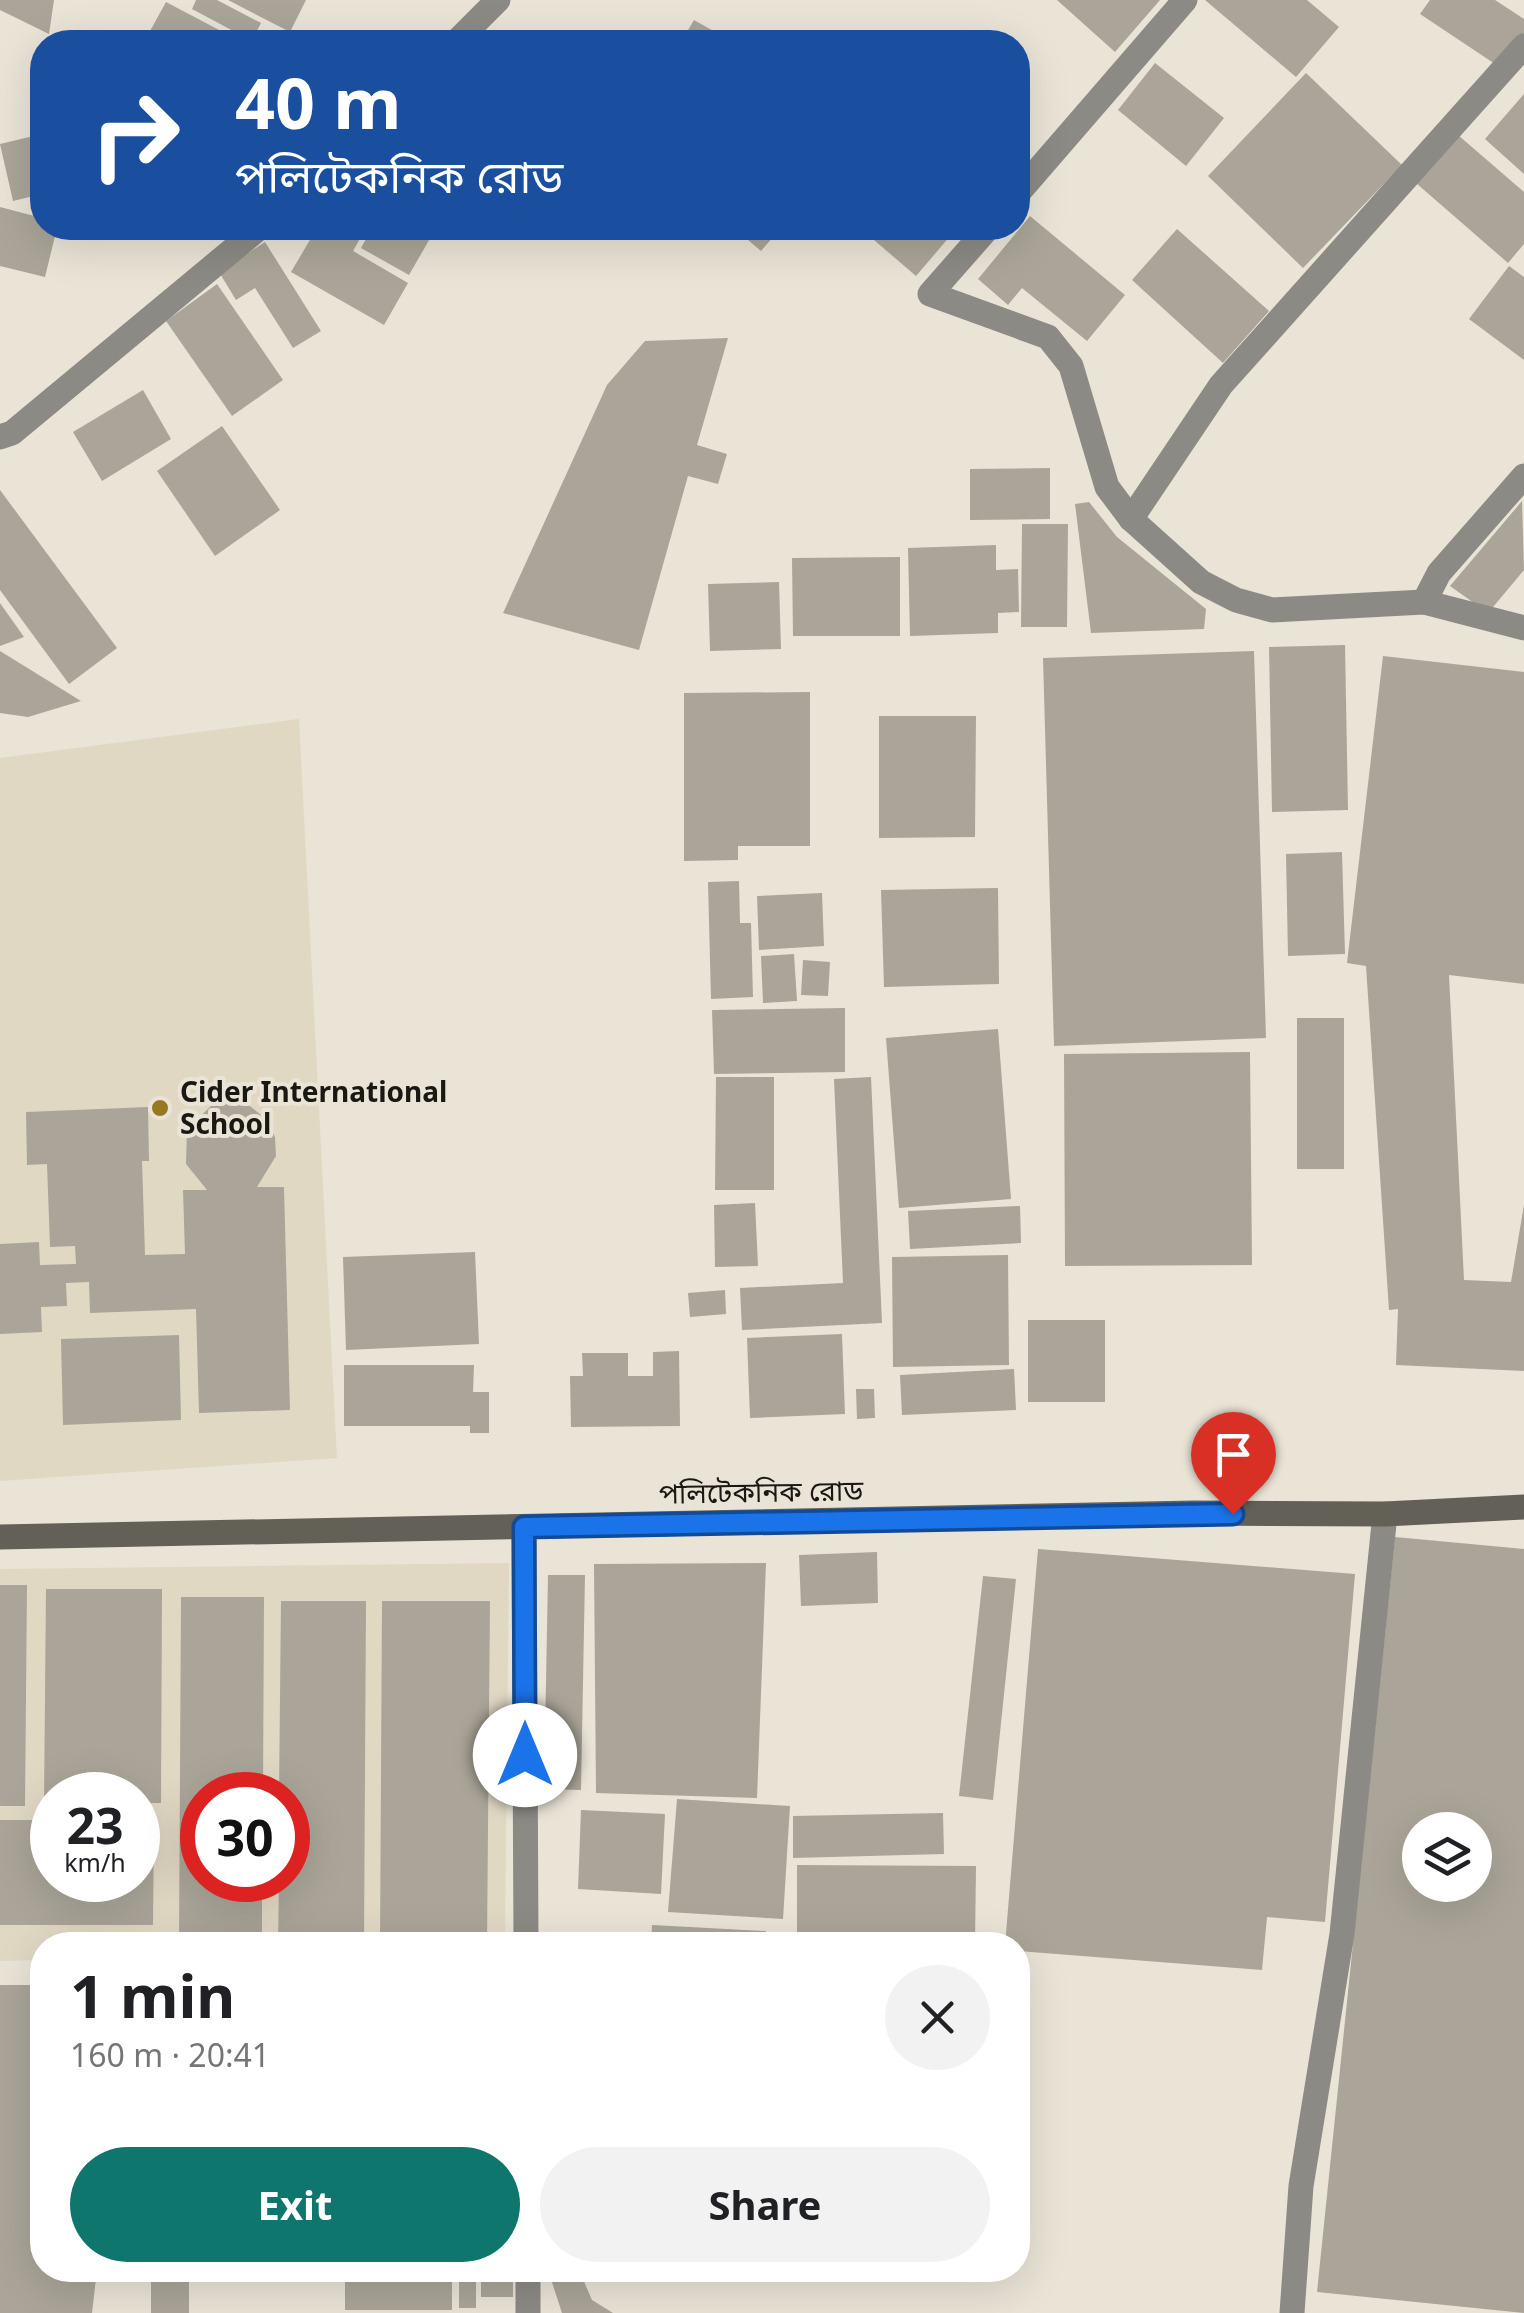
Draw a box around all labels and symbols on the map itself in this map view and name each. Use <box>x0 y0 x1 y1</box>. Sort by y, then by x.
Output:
place label: Cider International School <box>180 1072 447 1142</box>
marker: Cider International School <box>149 1097 171 1119</box>
pin <box>1191 1412 1276 1515</box>
street label: পলিটেকনিক রোড <box>658 1470 865 1512</box>
position arrow <box>473 1703 577 1807</box>
speed limit sign: 30 <box>180 1772 310 1902</box>

